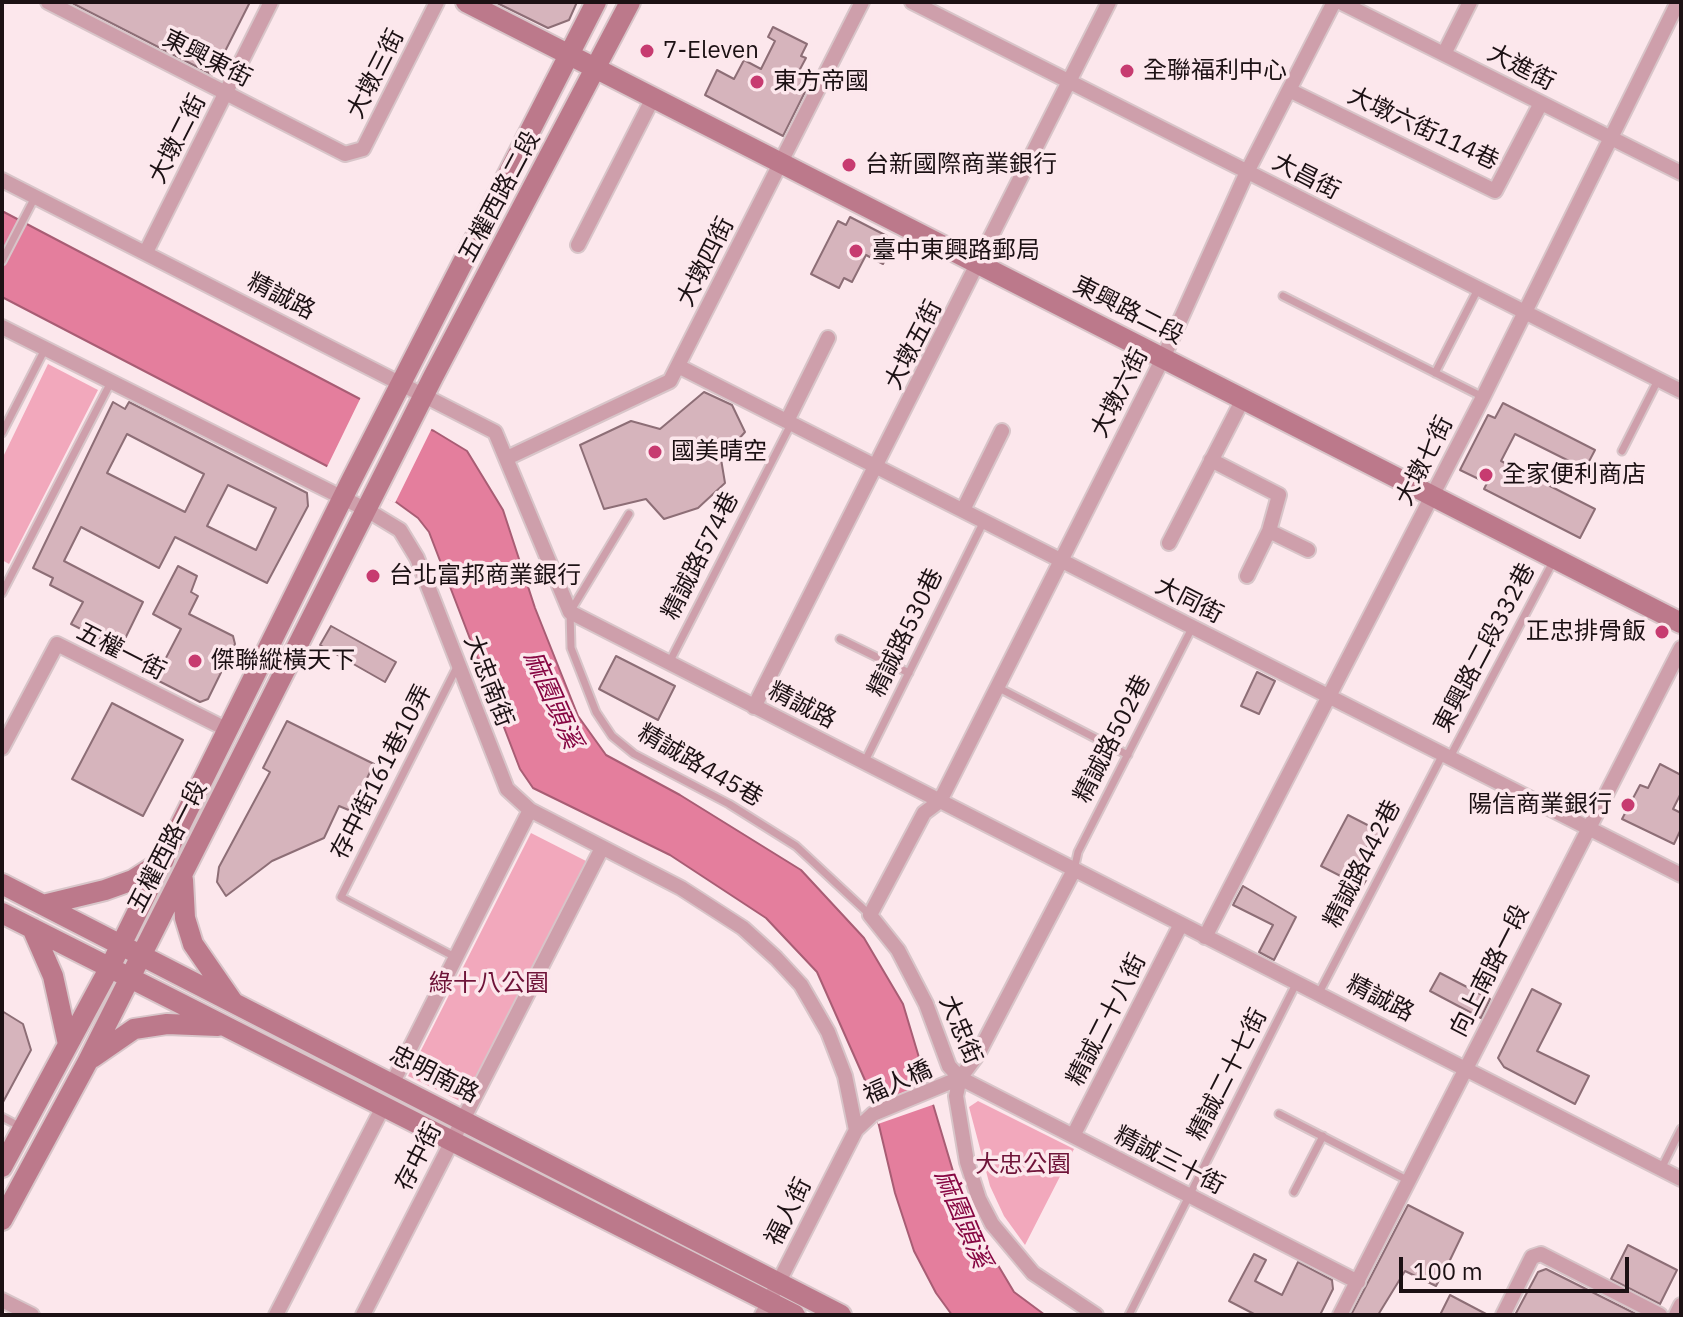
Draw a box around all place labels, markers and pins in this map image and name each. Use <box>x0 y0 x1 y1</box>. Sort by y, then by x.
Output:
place label: 7-Eleven <box>663 37 759 65</box>
marker: 7-Eleven <box>638 42 656 60</box>
place label: 全聯福利中心 <box>1143 57 1287 85</box>
marker: 全聯福利中心 <box>1118 62 1136 80</box>
place label: 東方帝國 <box>773 68 869 96</box>
marker: 東方帝國 <box>748 73 766 91</box>
place label: 台新國際商業銀行 <box>865 151 1057 179</box>
marker: 台新國際商業銀行 <box>840 156 858 174</box>
place label: 臺中東興路郵局 <box>872 237 1040 265</box>
marker: 臺中東興路郵局 <box>847 242 865 260</box>
place label: 國美晴空 <box>671 438 767 466</box>
marker: 國美晴空 <box>646 443 664 461</box>
place label: 全家便利商店 <box>1502 461 1646 489</box>
marker: 全家便利商店 <box>1477 466 1495 484</box>
place label: 台北富邦商業銀行 <box>389 562 581 590</box>
marker: 台北富邦商業銀行 <box>364 567 382 585</box>
place label: 正忠排骨飯 <box>1526 618 1646 646</box>
marker: 正忠排骨飯 <box>1653 623 1671 641</box>
place label: 傑聯縱橫天下 <box>211 647 355 675</box>
marker: 傑聯縱橫天下 <box>186 652 204 670</box>
place label: 陽信商業銀行 <box>1468 791 1612 819</box>
marker: 陽信商業銀行 <box>1619 796 1637 814</box>

